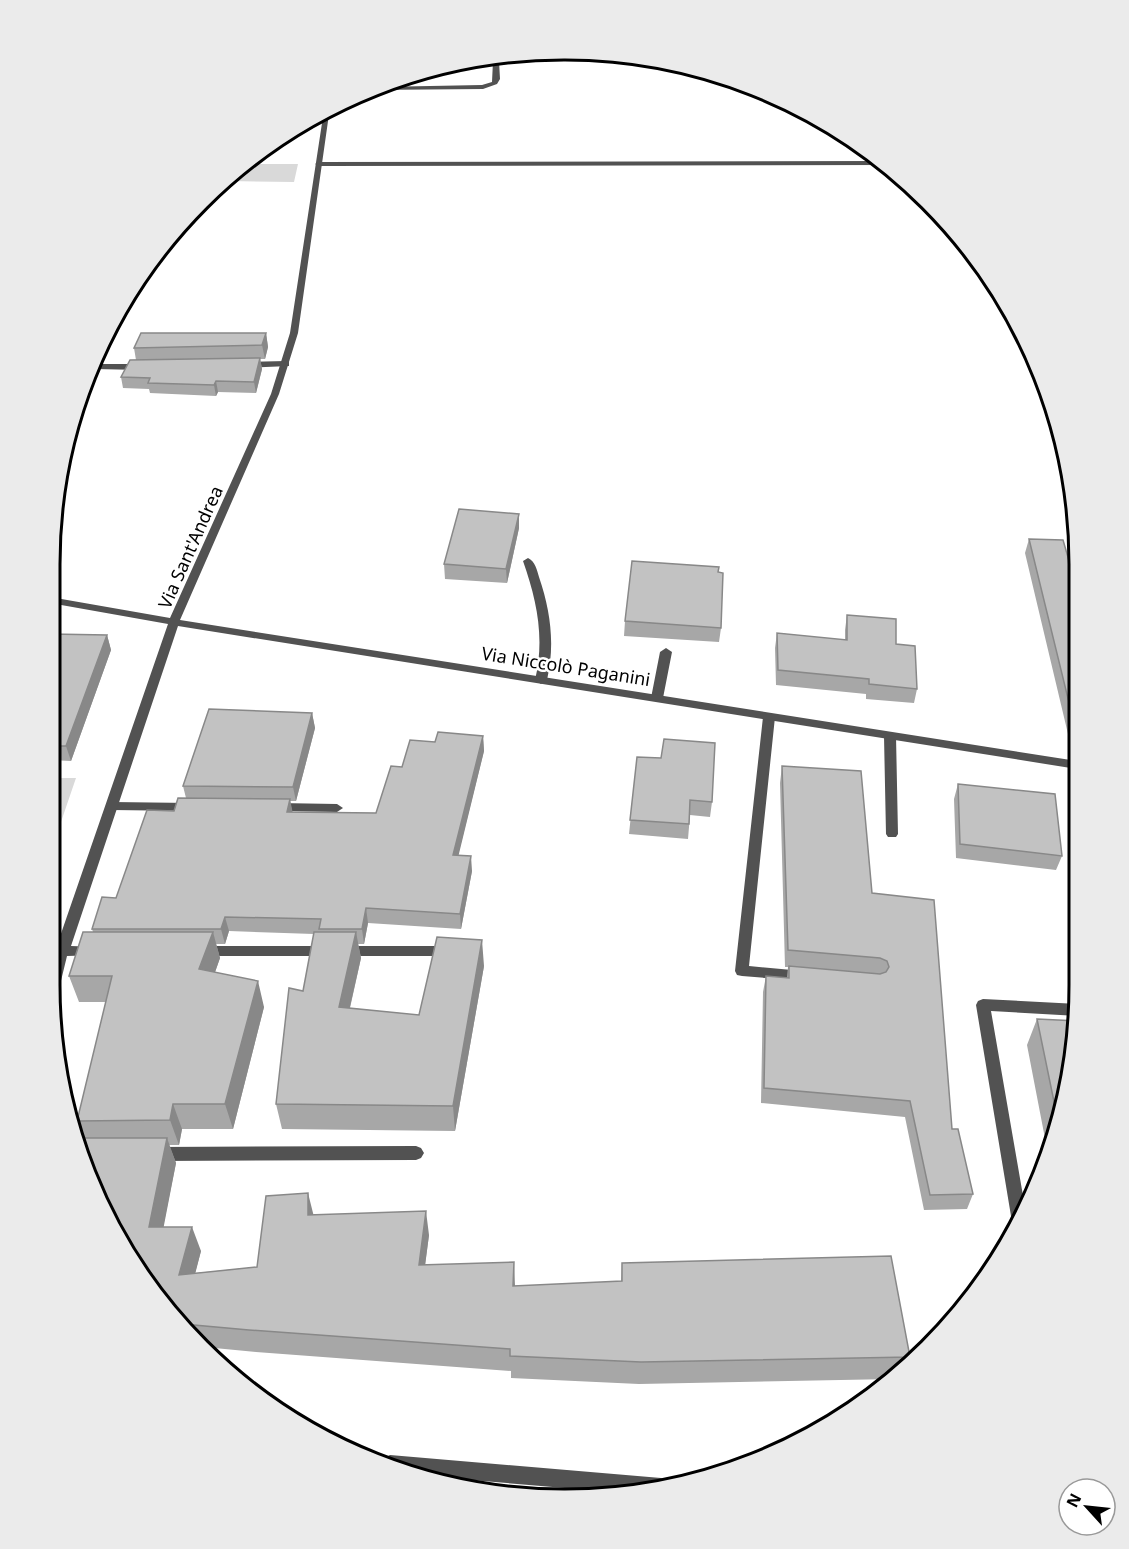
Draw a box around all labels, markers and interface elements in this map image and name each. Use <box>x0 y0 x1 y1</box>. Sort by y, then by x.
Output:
street label: Via Sant'Andrea <box>152 482 228 612</box>
street label: Via Niccolò Paganini <box>480 641 652 691</box>
north arrow <box>1057 1477 1117 1537</box>
text: N <box>1061 1489 1086 1511</box>

